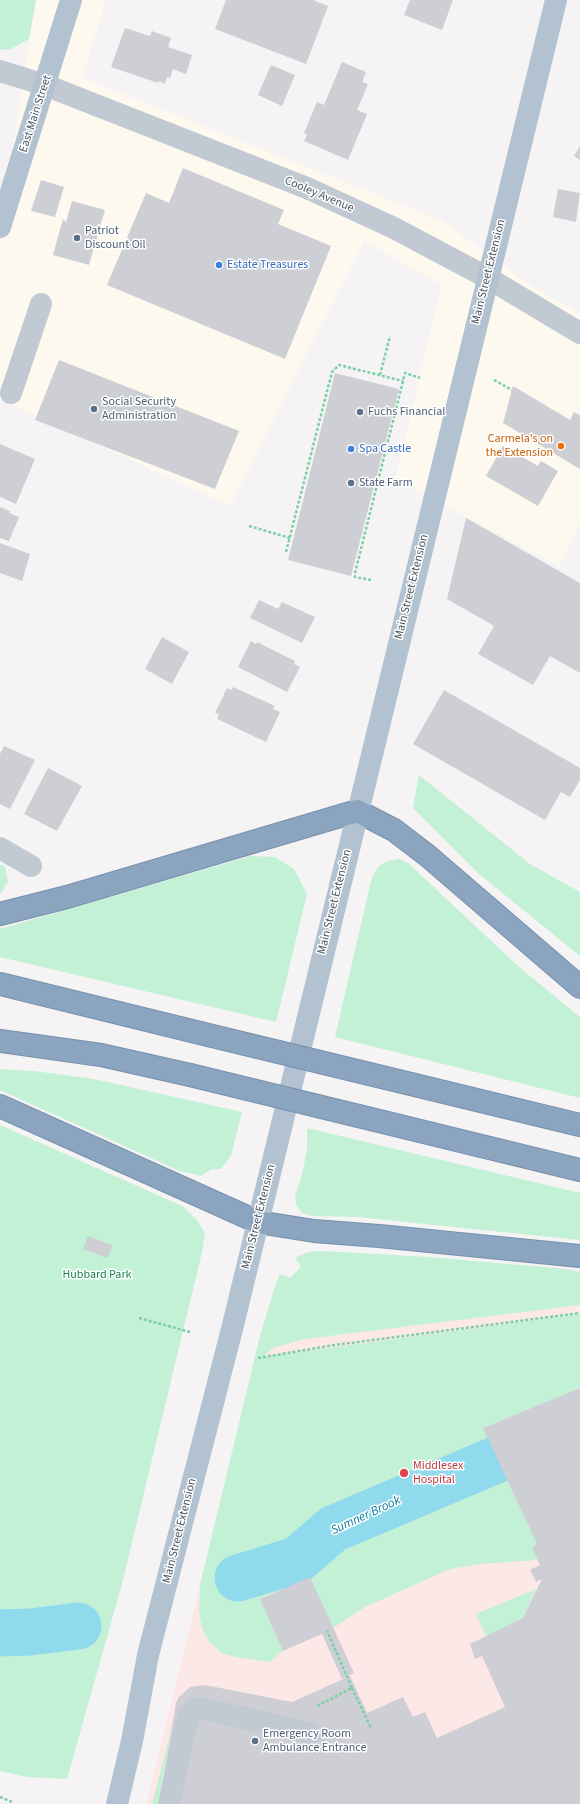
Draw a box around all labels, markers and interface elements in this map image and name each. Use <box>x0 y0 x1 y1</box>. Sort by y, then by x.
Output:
street label: East Main Street <box>17 74 55 154</box>
street label: Cooley Avenue <box>282 174 356 216</box>
street label: Main Street Extension <box>469 218 509 326</box>
place label: Patriot Discount Oil <box>85 224 146 252</box>
marker: Patriot Discount Oil <box>72 233 82 243</box>
place label: Estate Treasures <box>227 258 308 272</box>
marker: Estate Treasures <box>214 260 224 270</box>
place label: Social Security Administration <box>102 395 176 423</box>
marker: Social Security Administration <box>89 404 99 414</box>
place label: Fuchs Financial <box>368 405 445 419</box>
marker: Fuchs Financial <box>355 407 365 417</box>
place label: Carmela's on the Extension <box>486 432 553 460</box>
marker: Carmela's on the Extension <box>556 441 566 451</box>
place label: Spa Castle <box>359 442 411 456</box>
marker: Spa Castle <box>346 444 356 454</box>
place label: State Farm <box>359 476 413 490</box>
marker: State Farm <box>346 478 356 488</box>
street label: Main Street Extension <box>392 533 432 641</box>
street label: Main Street Extension <box>315 848 355 956</box>
street label: Main Street Extension <box>239 1163 279 1271</box>
park label: Hubbard Park <box>62 1268 132 1282</box>
place label: Middlesex Hospital <box>413 1459 463 1487</box>
marker: Middlesex Hospital <box>398 1467 410 1479</box>
street label: Main Street Extension <box>160 1477 200 1585</box>
water label: Sumner Brook <box>329 1493 403 1539</box>
place label: Emergency Room Ambulance Entrance <box>263 1727 366 1755</box>
marker: Emergency Room Ambulance Entrance <box>250 1736 260 1746</box>

